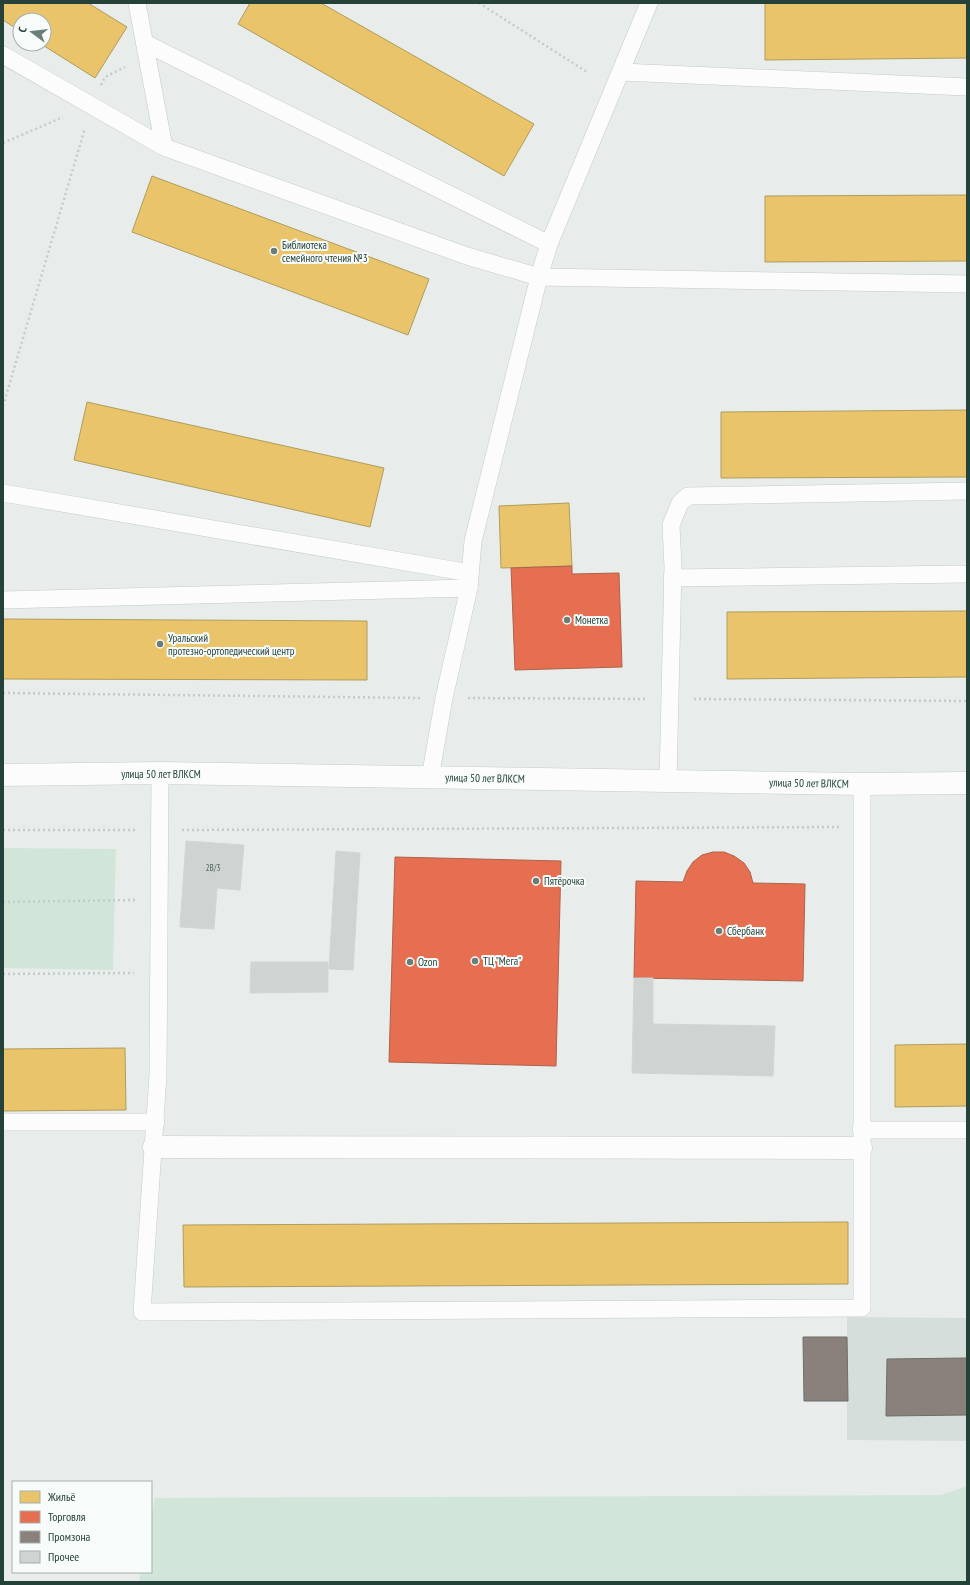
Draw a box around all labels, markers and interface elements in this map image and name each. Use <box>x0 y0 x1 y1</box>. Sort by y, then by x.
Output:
north arrow <box>12 12 52 52</box>
text: С <box>15 25 30 34</box>
place label: Библиотека семейного чтения №3 <box>282 238 368 265</box>
marker: Библиотека семейного чтения №3 <box>269 246 279 256</box>
place label: Монетка <box>575 613 608 627</box>
marker: Монетка <box>562 615 572 625</box>
place label: Уральский протезно-ортопедический центр <box>168 631 295 658</box>
marker: Уральский протезно-ортопедический центр <box>155 639 165 649</box>
street label: улица 50 лет ВЛКСМ <box>121 767 201 781</box>
street label: улица 50 лет ВЛКСМ <box>445 770 525 786</box>
street label: улица 50 лет ВЛКСМ <box>769 775 849 791</box>
house number: 2В/3 <box>206 862 221 873</box>
place label: Пятёрочка <box>544 874 585 888</box>
marker: Пятёрочка <box>531 876 541 886</box>
place label: Сбербанк <box>727 924 765 938</box>
marker: Сбербанк <box>714 926 724 936</box>
place label: ТЦ "Мега" <box>483 954 521 968</box>
place label: Ozon <box>418 955 437 969</box>
marker: ТЦ "Мега" <box>470 956 480 966</box>
marker: Ozon <box>405 957 415 967</box>
legend <box>12 1481 152 1573</box>
text: Жильё <box>47 1489 75 1504</box>
text: Торговля <box>48 1509 86 1524</box>
text: Промзона <box>48 1529 91 1544</box>
text: Прочее <box>48 1549 79 1564</box>

